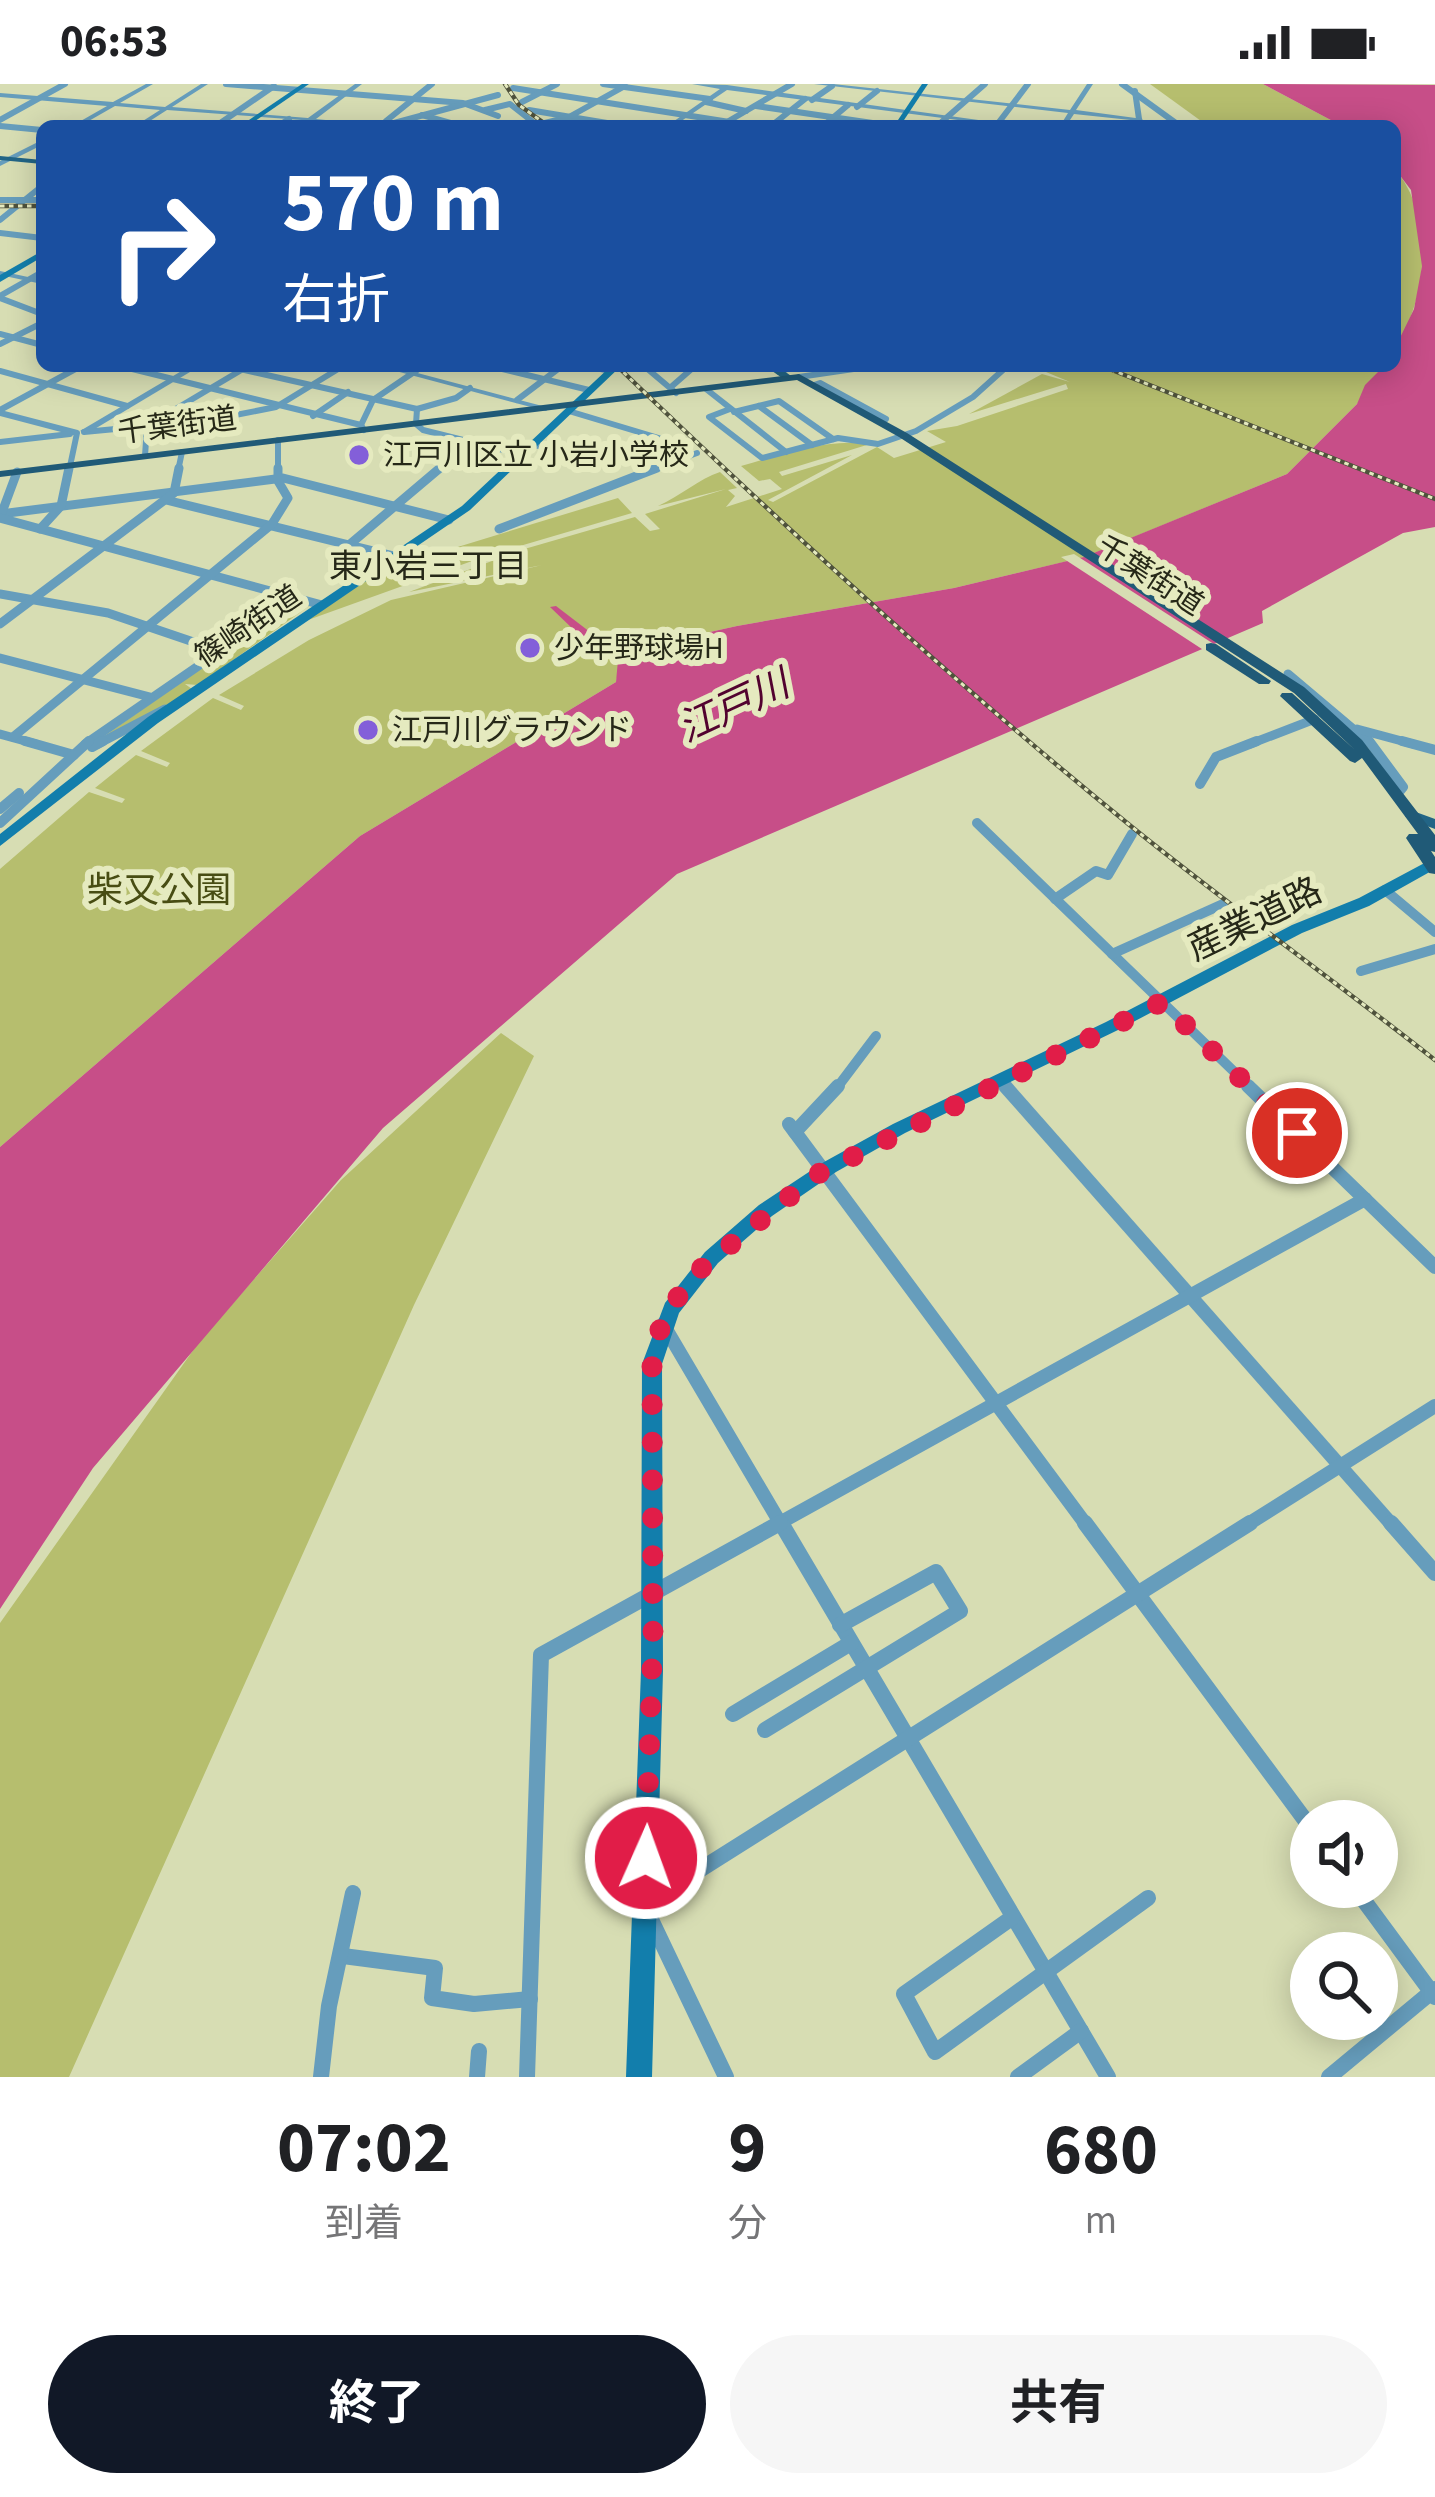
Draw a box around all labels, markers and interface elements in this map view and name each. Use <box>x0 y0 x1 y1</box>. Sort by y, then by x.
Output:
text: 06:53 <box>60 10 169 74</box>
text: 570 m <box>282 144 504 264</box>
icon: right <box>84 168 240 324</box>
text: 右折 <box>282 263 390 340</box>
street label: 千葉街道 <box>115 397 239 454</box>
place label: 江戸川区立 小岩小学校 <box>383 434 689 477</box>
marker: 江戸川区立 小岩小学校 <box>346 442 372 468</box>
street label: 千葉街道 <box>1088 525 1212 626</box>
district label: 東小岩三丁目 <box>329 543 527 590</box>
street label: 篠崎街道 <box>187 575 310 678</box>
place label: 少年野球場H <box>554 627 724 670</box>
marker: 少年野球場H <box>517 635 543 661</box>
water label: 江戸川 <box>669 655 802 757</box>
place label: 江戸川グラウンド <box>392 709 632 752</box>
marker: 江戸川グラウンド <box>355 717 381 743</box>
park label: 柴又公園 <box>87 865 231 916</box>
street label: 産業道路 <box>1179 865 1331 974</box>
pin <box>1246 1082 1348 1184</box>
icon: arrive <box>1264 1100 1330 1166</box>
position arrow <box>583 1795 709 1921</box>
map controls <box>1290 1800 1398 2040</box>
button: sound <box>1290 1800 1398 1908</box>
button: search <box>1290 1932 1398 2040</box>
text: 07:02 <box>277 2097 451 2200</box>
text: 9 <box>728 2097 766 2200</box>
text: 680 <box>1044 2099 1158 2202</box>
text: m <box>1085 2193 1117 2249</box>
text: 到着 <box>325 2196 403 2252</box>
text: 分 <box>728 2196 767 2252</box>
button: 終了 <box>48 2335 706 2473</box>
button: 共有 <box>730 2335 1387 2473</box>

